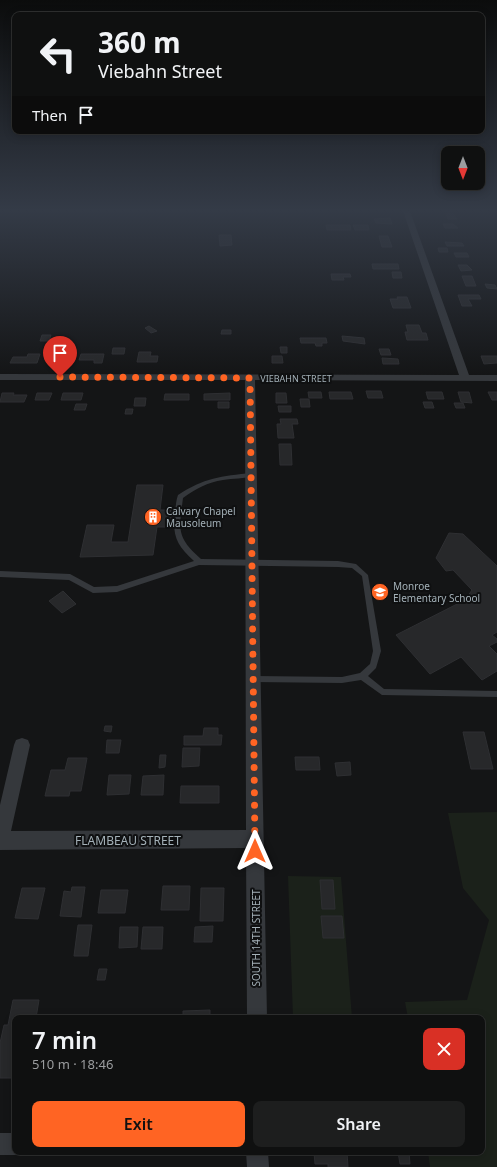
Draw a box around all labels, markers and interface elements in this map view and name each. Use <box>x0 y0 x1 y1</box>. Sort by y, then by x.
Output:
text: 360 m <box>98 23 181 61</box>
icon: left <box>32 28 84 80</box>
text: Viebahn Street <box>98 59 222 83</box>
icon: arrive <box>75 104 97 126</box>
text: Then <box>32 105 67 125</box>
north arrow <box>441 146 485 190</box>
map controls <box>441 146 485 190</box>
pin <box>43 336 77 377</box>
icon: arrive <box>49 342 71 364</box>
street label: VIEBAHN STREET <box>260 372 332 385</box>
place label: Calvary Chapel Mausoleum <box>166 504 236 530</box>
building icon: Calvary Chapel Mausoleum <box>143 507 163 527</box>
place label: Monroe Elementary School <box>393 579 480 605</box>
school or university icon: Monroe Elementary School <box>370 582 390 602</box>
position arrow <box>234 830 276 872</box>
street label: FLAMBEAU STREET <box>75 832 181 849</box>
street label: SOUTH 14TH STREET <box>249 889 263 987</box>
text: 7 min <box>32 1023 97 1056</box>
button: close <box>423 1028 465 1070</box>
text: 510 m · 18:46 <box>32 1055 113 1073</box>
button: Exit <box>32 1101 245 1147</box>
button: Share <box>253 1101 465 1147</box>

